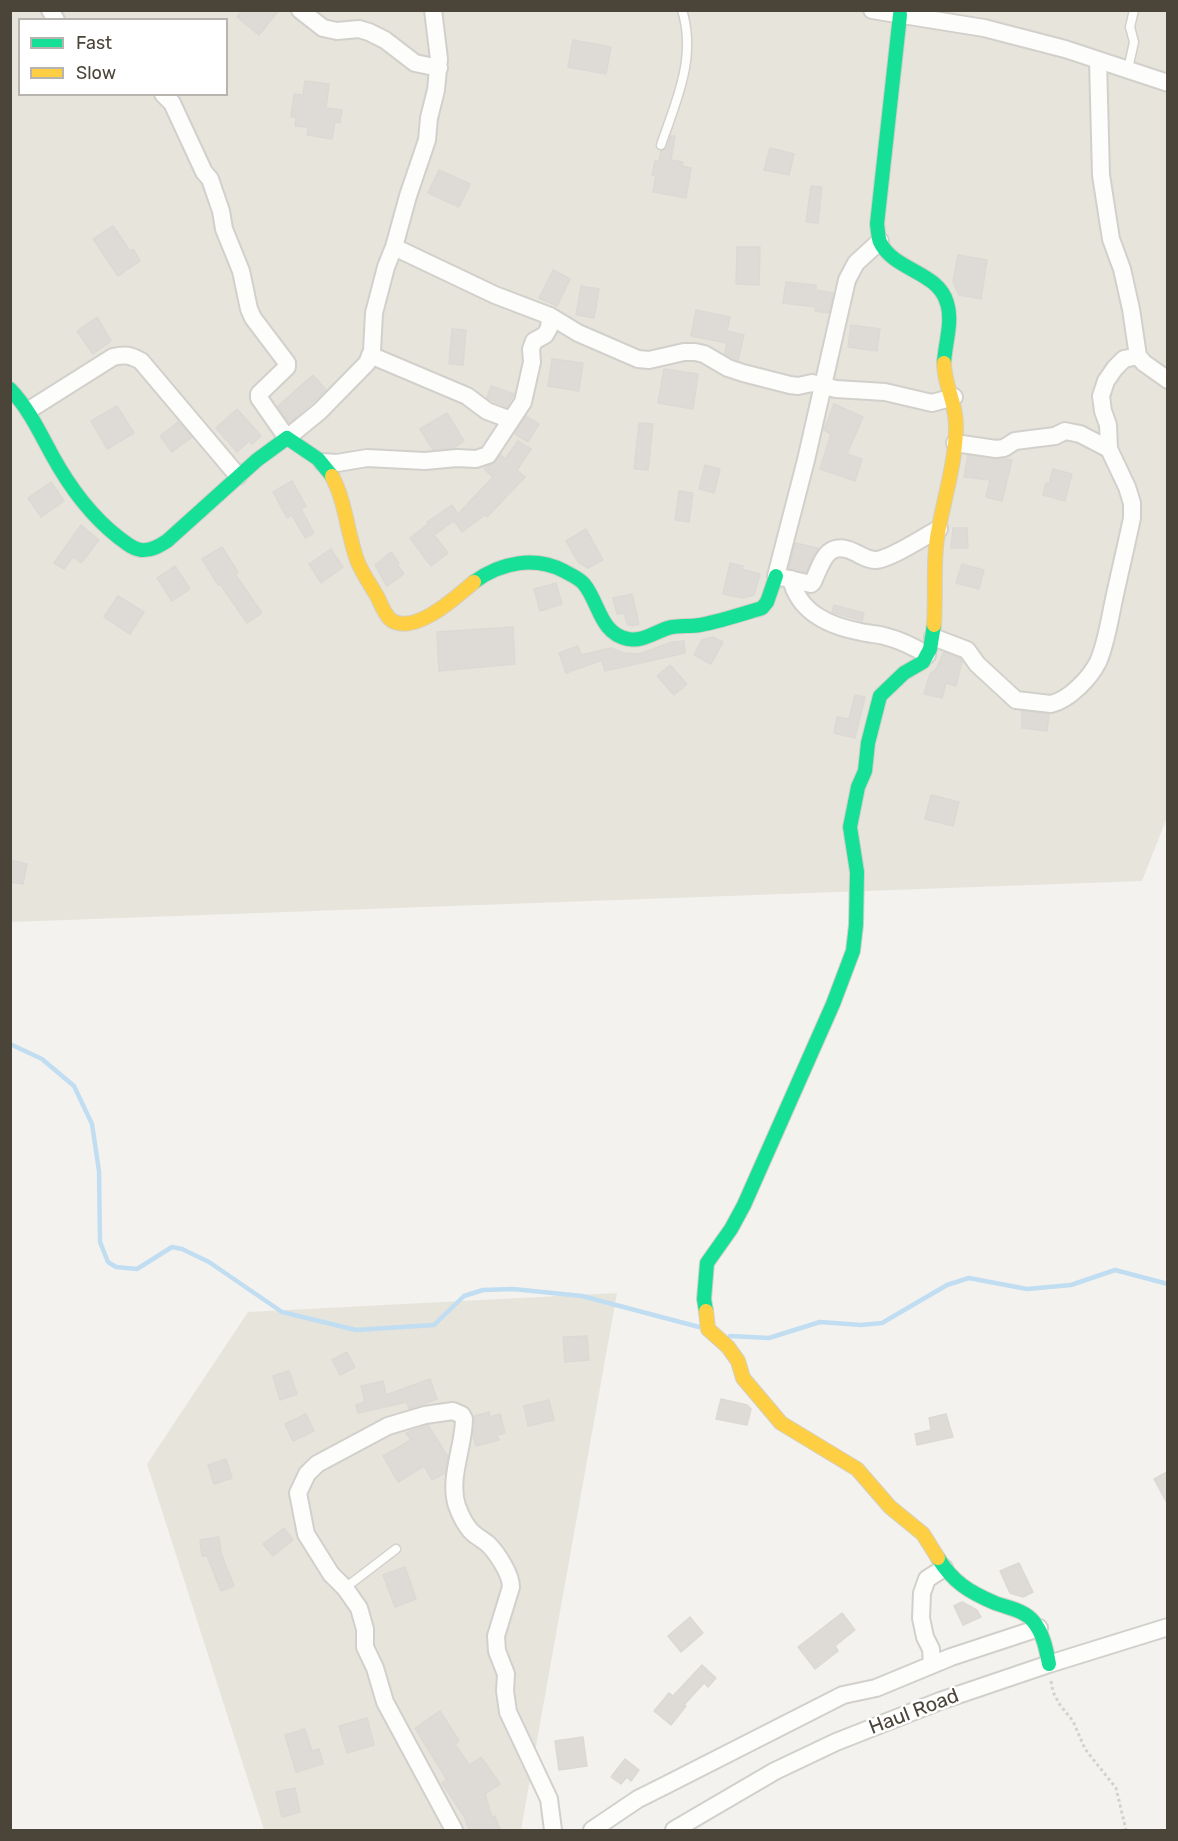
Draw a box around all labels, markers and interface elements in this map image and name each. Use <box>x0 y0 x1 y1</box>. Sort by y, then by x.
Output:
legend <box>18 18 228 96</box>
text: Fast <box>76 32 112 54</box>
text: Slow <box>76 62 116 84</box>
street label: Haul Road <box>866 1684 962 1740</box>

